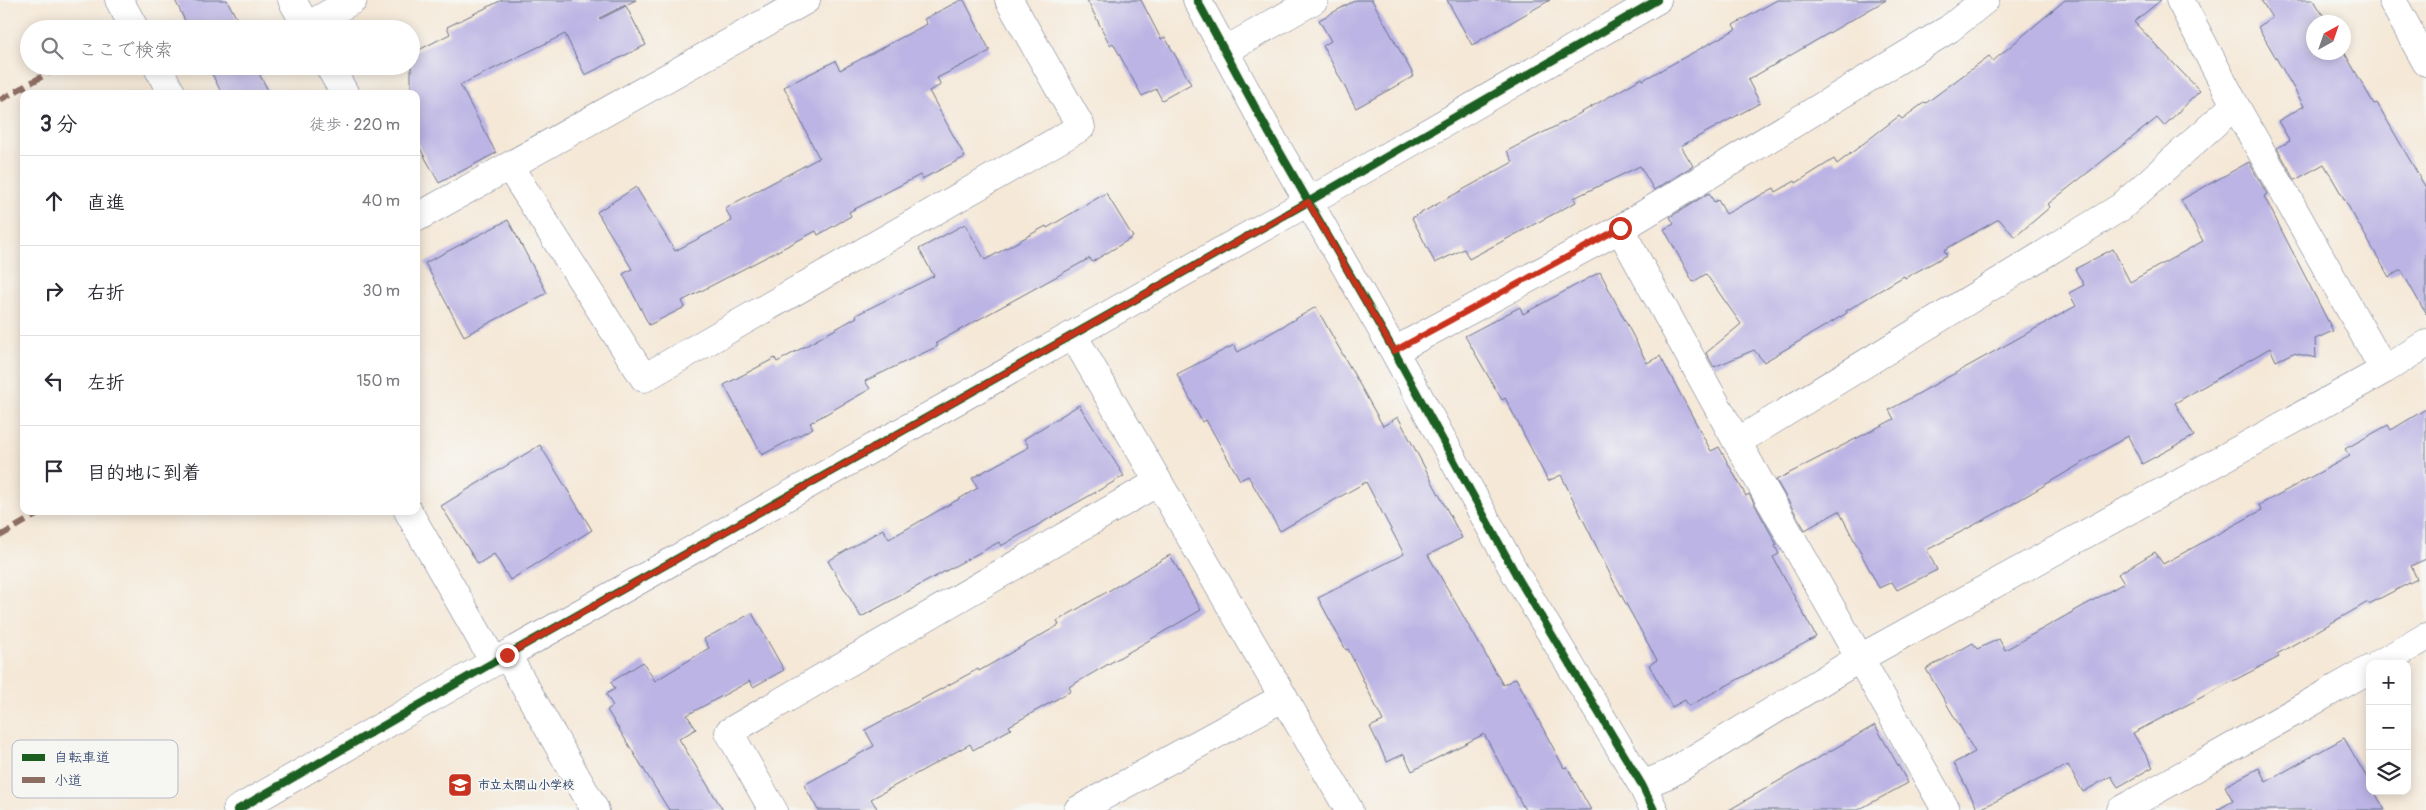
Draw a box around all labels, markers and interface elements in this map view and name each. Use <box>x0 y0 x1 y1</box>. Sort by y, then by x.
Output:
north arrow <box>2306 15 2351 60</box>
search box <box>20 20 420 75</box>
icon: search <box>38 34 66 62</box>
text: ここで検索 <box>78 38 173 62</box>
text: 3 分 <box>40 111 77 138</box>
text: 徒歩 · 220 m <box>309 115 400 135</box>
icon: ahead <box>40 187 68 215</box>
text: 直進 <box>87 191 125 215</box>
text: 40 m <box>362 191 400 211</box>
route start <box>1609 217 1632 240</box>
icon: right <box>40 277 68 305</box>
text: 右折 <box>87 281 125 305</box>
text: 30 m <box>362 281 400 301</box>
icon: left <box>40 367 68 395</box>
text: 左折 <box>87 371 125 395</box>
text: 150 m <box>356 371 400 391</box>
icon: arrive <box>40 457 68 485</box>
text: 目的地に到着 <box>87 461 201 485</box>
route end <box>496 644 519 667</box>
map controls <box>2366 660 2411 795</box>
button: + <box>2366 660 2411 705</box>
button: − <box>2366 705 2411 750</box>
legend <box>12 740 178 798</box>
text: 自転車道 <box>54 749 110 766</box>
button: layers <box>2366 750 2411 795</box>
text: 小道 <box>54 772 82 789</box>
school or university icon: 市立太閤山小学校 <box>447 772 473 798</box>
place label: 市立太閤山小学校 <box>478 778 574 793</box>

